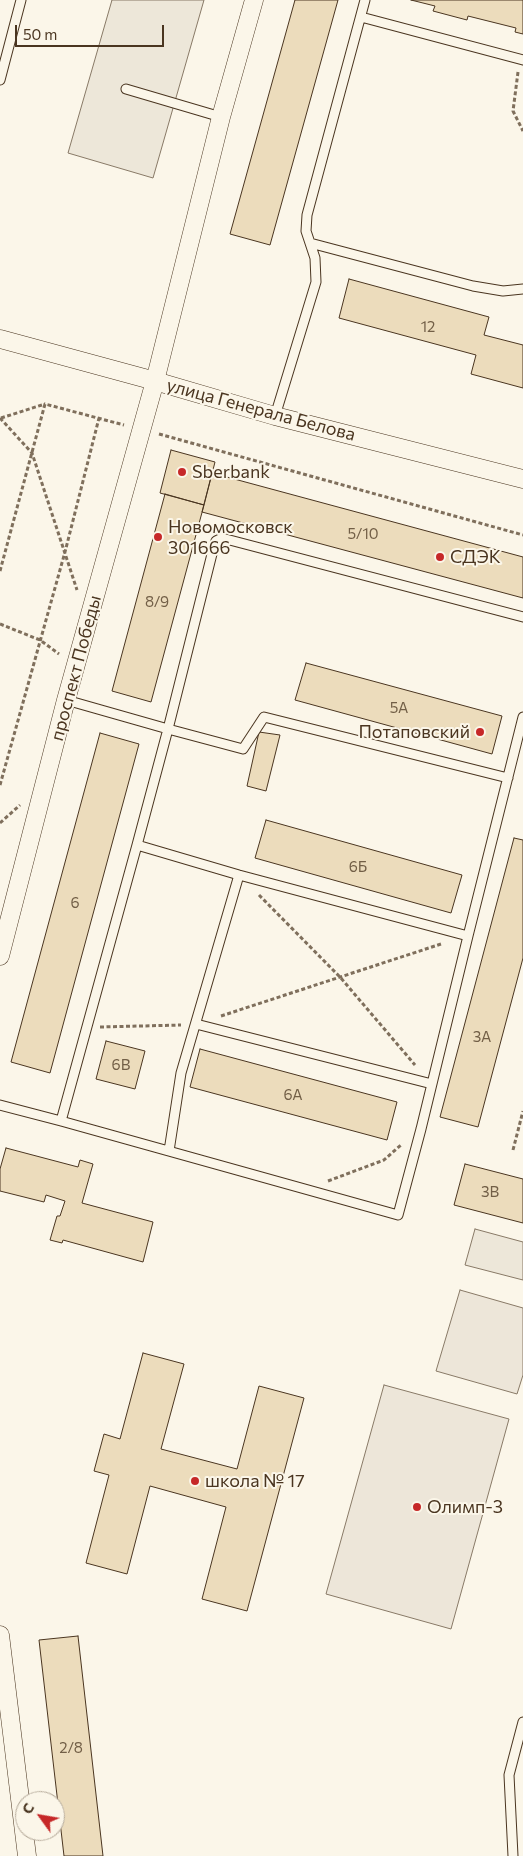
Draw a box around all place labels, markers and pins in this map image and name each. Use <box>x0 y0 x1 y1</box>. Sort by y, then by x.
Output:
place label: Sberbank <box>192 461 270 483</box>
marker: Sberbank <box>176 466 188 478</box>
place label: Новомосковск 301666 <box>168 516 293 558</box>
marker: Новомосковск 301666 <box>152 531 164 543</box>
place label: СДЭК <box>450 546 501 568</box>
marker: СДЭК <box>434 551 446 563</box>
place label: Потаповский <box>358 721 470 743</box>
marker: Потаповский <box>474 726 486 738</box>
place label: школа № 17 <box>205 1470 305 1492</box>
marker: школа № 17 <box>189 1475 201 1487</box>
place label: Олимп-3 <box>427 1496 503 1518</box>
marker: Олимп-3 <box>411 1501 423 1513</box>

